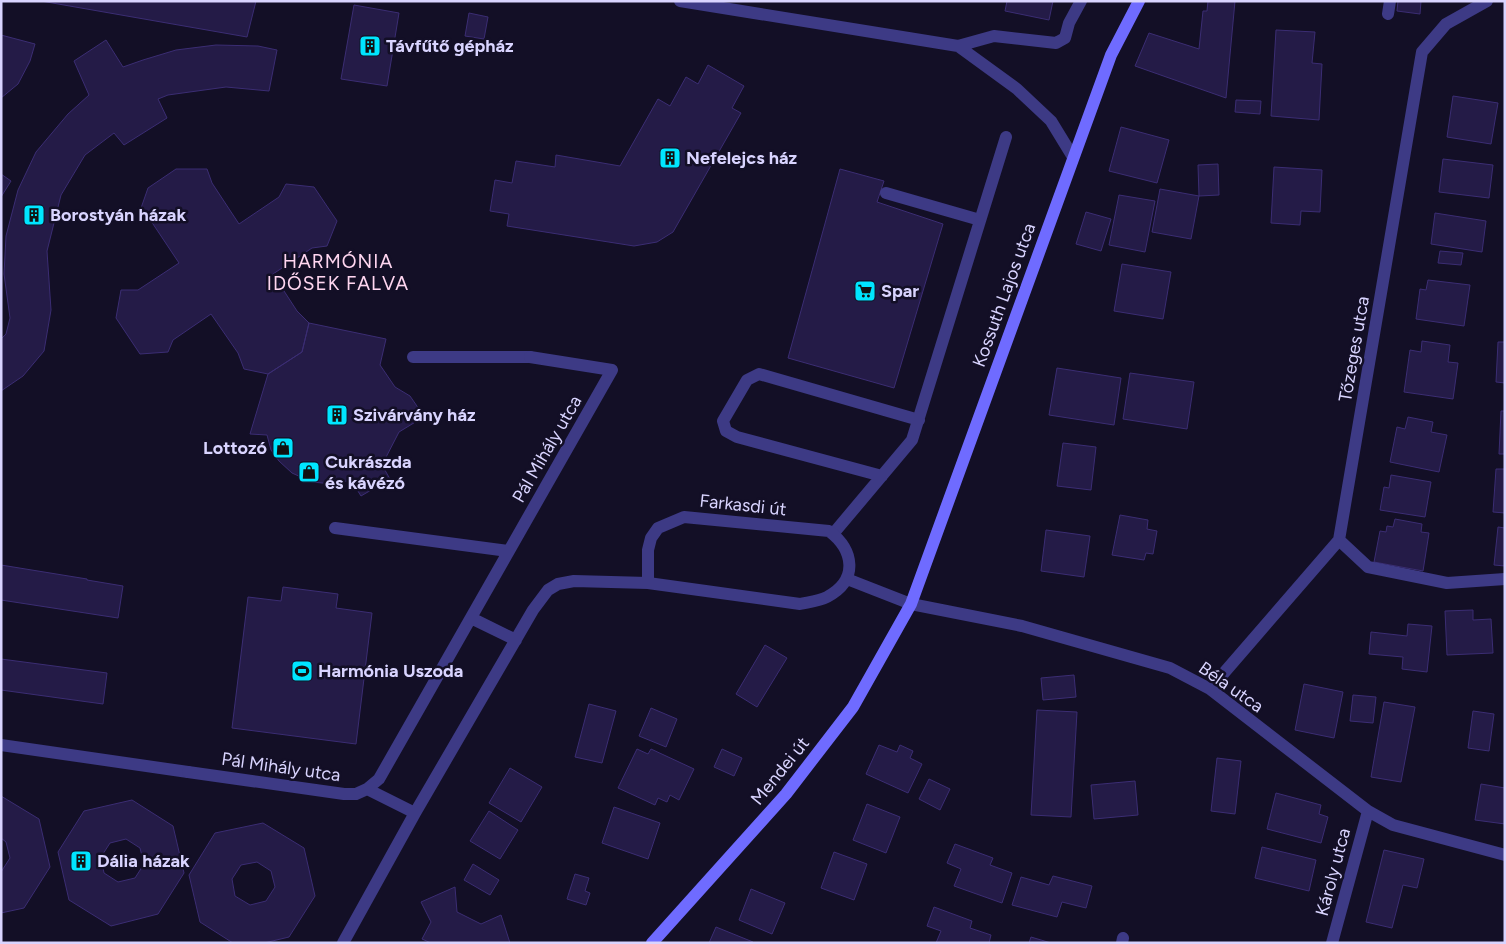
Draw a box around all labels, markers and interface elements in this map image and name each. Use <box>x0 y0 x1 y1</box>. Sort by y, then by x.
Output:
building icon: Távfűtő gépház <box>358 34 382 58</box>
place label: Távfűtő gépház <box>386 35 514 57</box>
building icon: Nefelejcs ház <box>658 146 682 170</box>
place label: Nefelejcs ház <box>686 147 798 169</box>
building icon: Borostyán házak <box>22 203 46 227</box>
place label: Borostyán házak <box>50 204 186 226</box>
street label: Kossuth Lajos utca <box>968 220 1040 370</box>
district label: HARMÓNIA IDŐSEK FALVA <box>267 250 409 295</box>
supermarket icon: Spar <box>853 279 877 303</box>
place label: Spar <box>881 280 919 302</box>
street label: Tőzeges utca <box>1334 294 1374 404</box>
street label: Pál Mihály utca <box>507 392 587 506</box>
building icon: Szivárvány ház <box>325 403 349 427</box>
place label: Szivárvány ház <box>353 404 476 426</box>
shop icon: Lottozó <box>271 436 295 460</box>
place label: Lottozó <box>203 437 267 459</box>
place label: Cukrászda és kávézó <box>325 451 412 494</box>
shop icon: Cukrászda és kávézó <box>297 460 321 484</box>
street label: Farkasdi út <box>699 490 788 521</box>
street label: Béla utca <box>1194 657 1268 717</box>
sports icon: Harmónia Uszoda <box>290 659 314 683</box>
place label: Harmónia Uszoda <box>318 660 463 682</box>
street label: Mendei út <box>746 732 814 809</box>
street label: Pál Mihály utca <box>220 748 342 786</box>
street label: Károly utca <box>1311 826 1355 918</box>
building icon: Dália házak <box>69 849 93 873</box>
place label: Dália házak <box>97 850 190 872</box>

